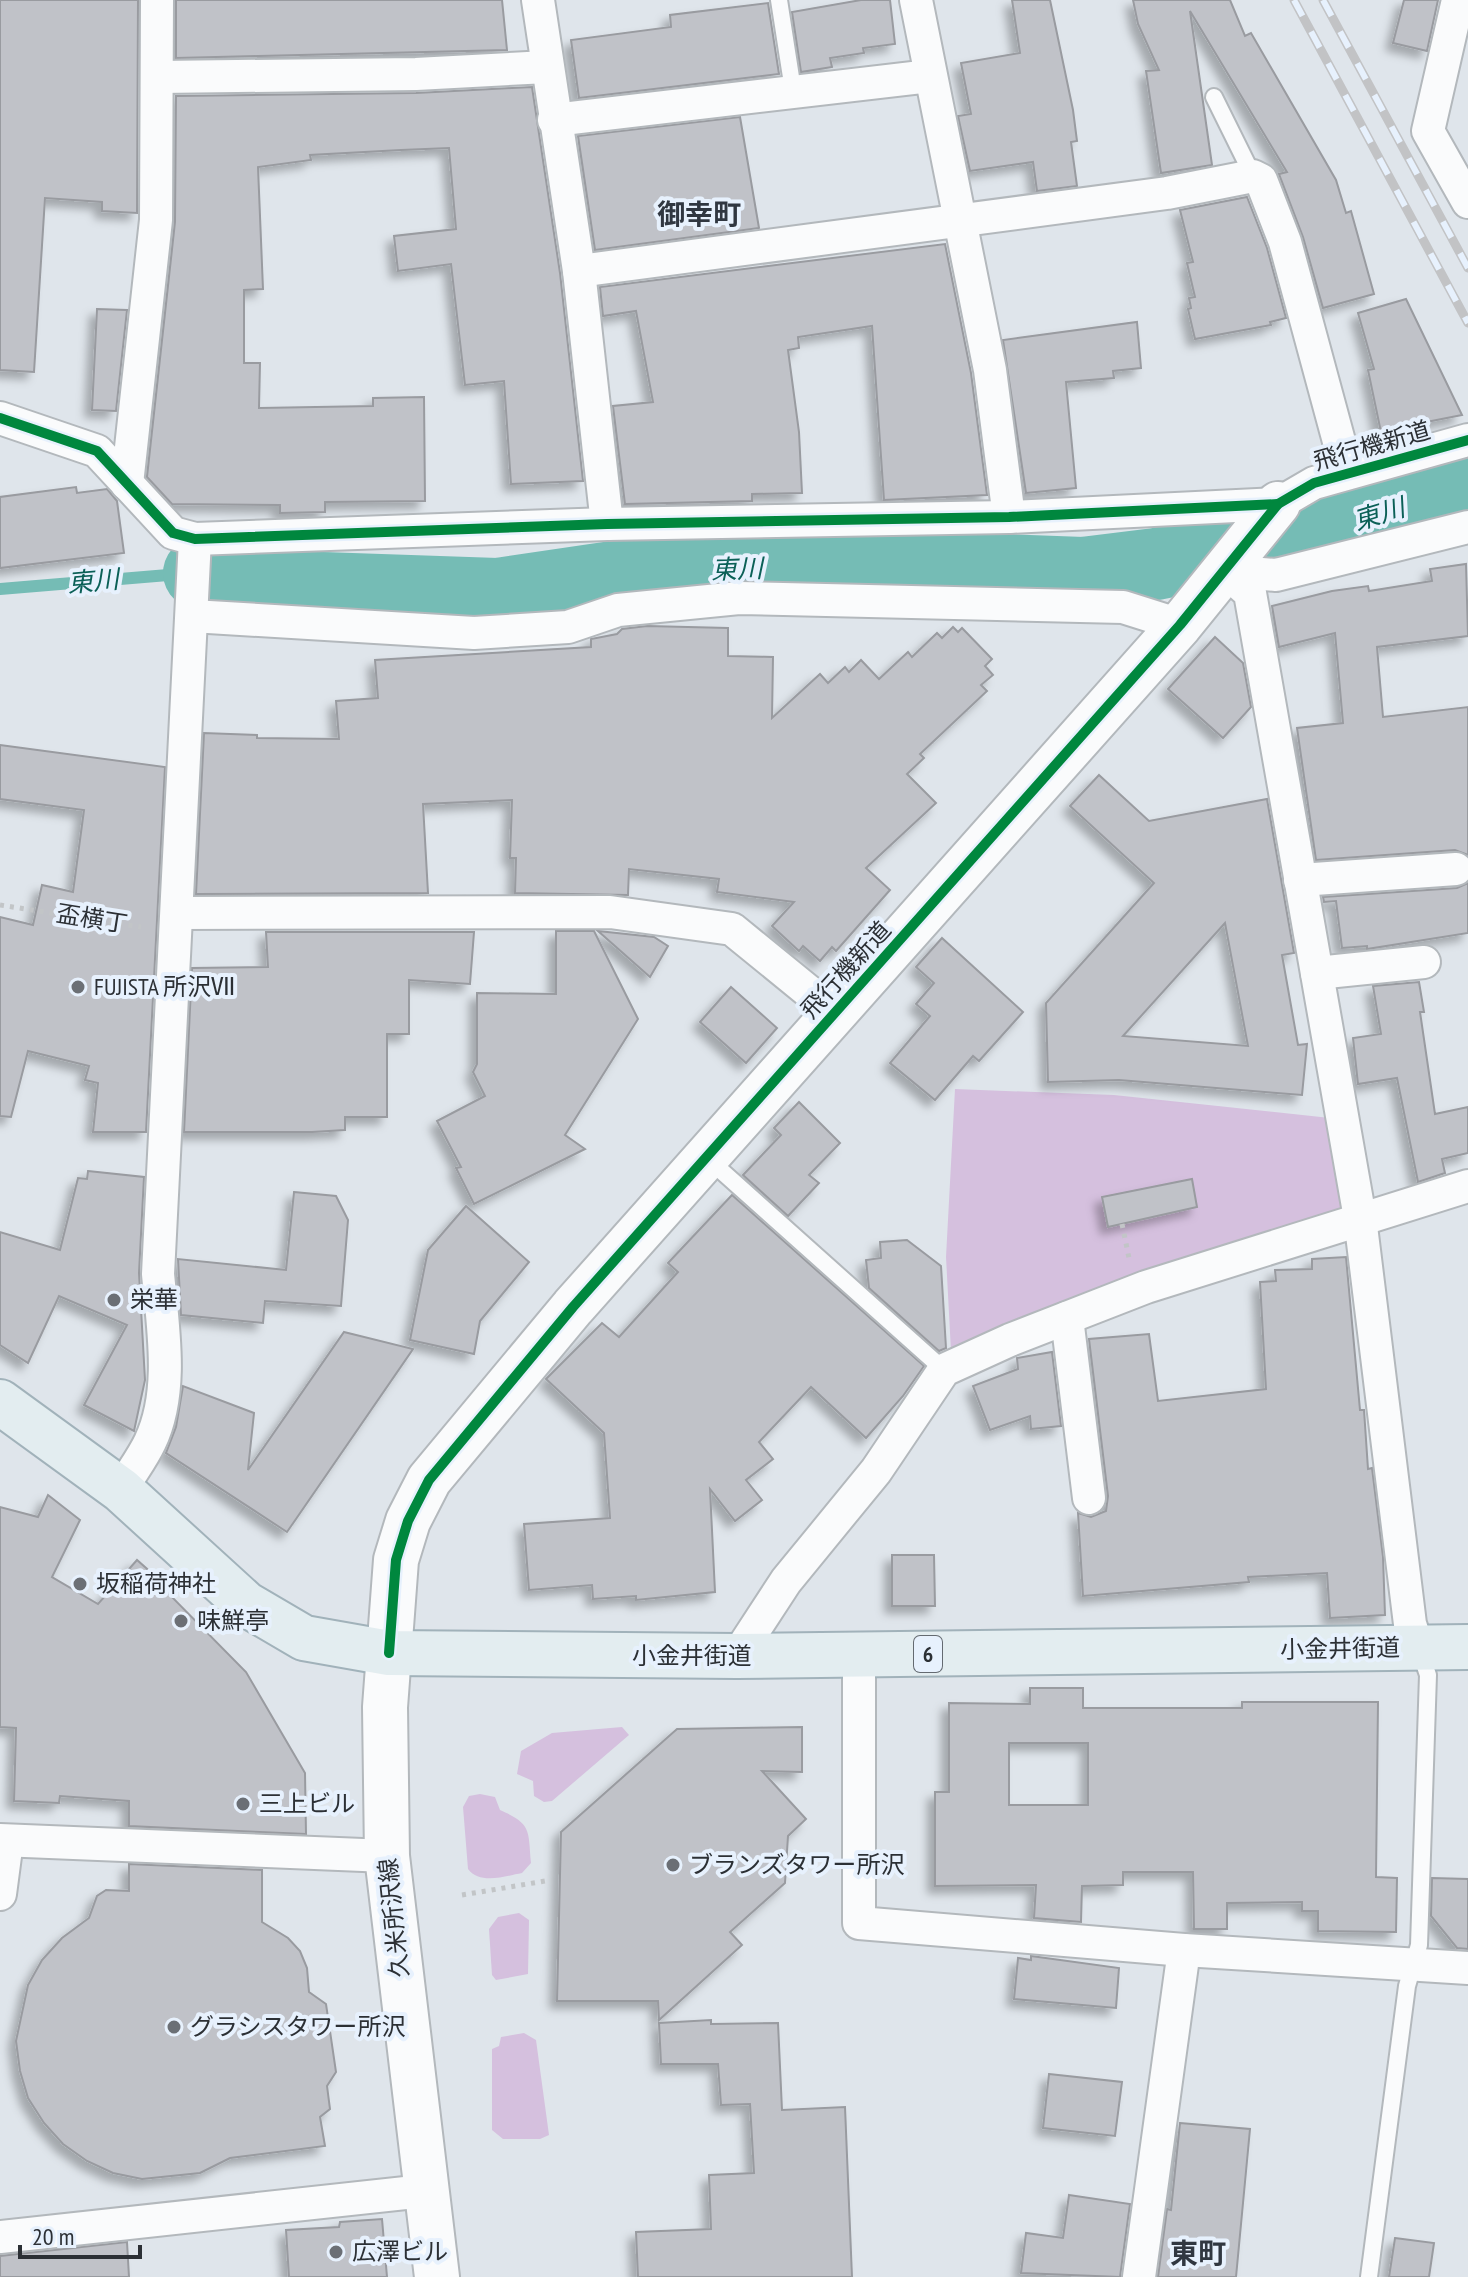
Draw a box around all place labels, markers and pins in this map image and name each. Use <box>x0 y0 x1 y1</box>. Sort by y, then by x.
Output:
place label: FUJISTA 所沢Ⅶ <box>94 971 235 1002</box>
marker: FUJISTA 所沢Ⅶ <box>69 978 87 996</box>
place label: 栄華 <box>130 1284 178 1315</box>
marker: 栄華 <box>105 1291 123 1309</box>
place label: 坂稲荷神社 <box>96 1568 216 1599</box>
marker: 坂稲荷神社 <box>71 1575 89 1593</box>
place label: 味鮮亭 <box>197 1605 269 1636</box>
marker: 味鮮亭 <box>172 1612 190 1630</box>
place label: 三上ビル <box>259 1788 355 1819</box>
marker: 三上ビル <box>234 1795 252 1813</box>
place label: ブランズタワー所沢 <box>689 1849 905 1880</box>
marker: ブランズタワー所沢 <box>664 1856 682 1874</box>
place label: グラシスタワー所沢 <box>190 2011 406 2042</box>
marker: グラシスタワー所沢 <box>165 2018 183 2036</box>
place label: 広澤ビル <box>352 2236 448 2267</box>
marker: 広澤ビル <box>327 2243 345 2261</box>

